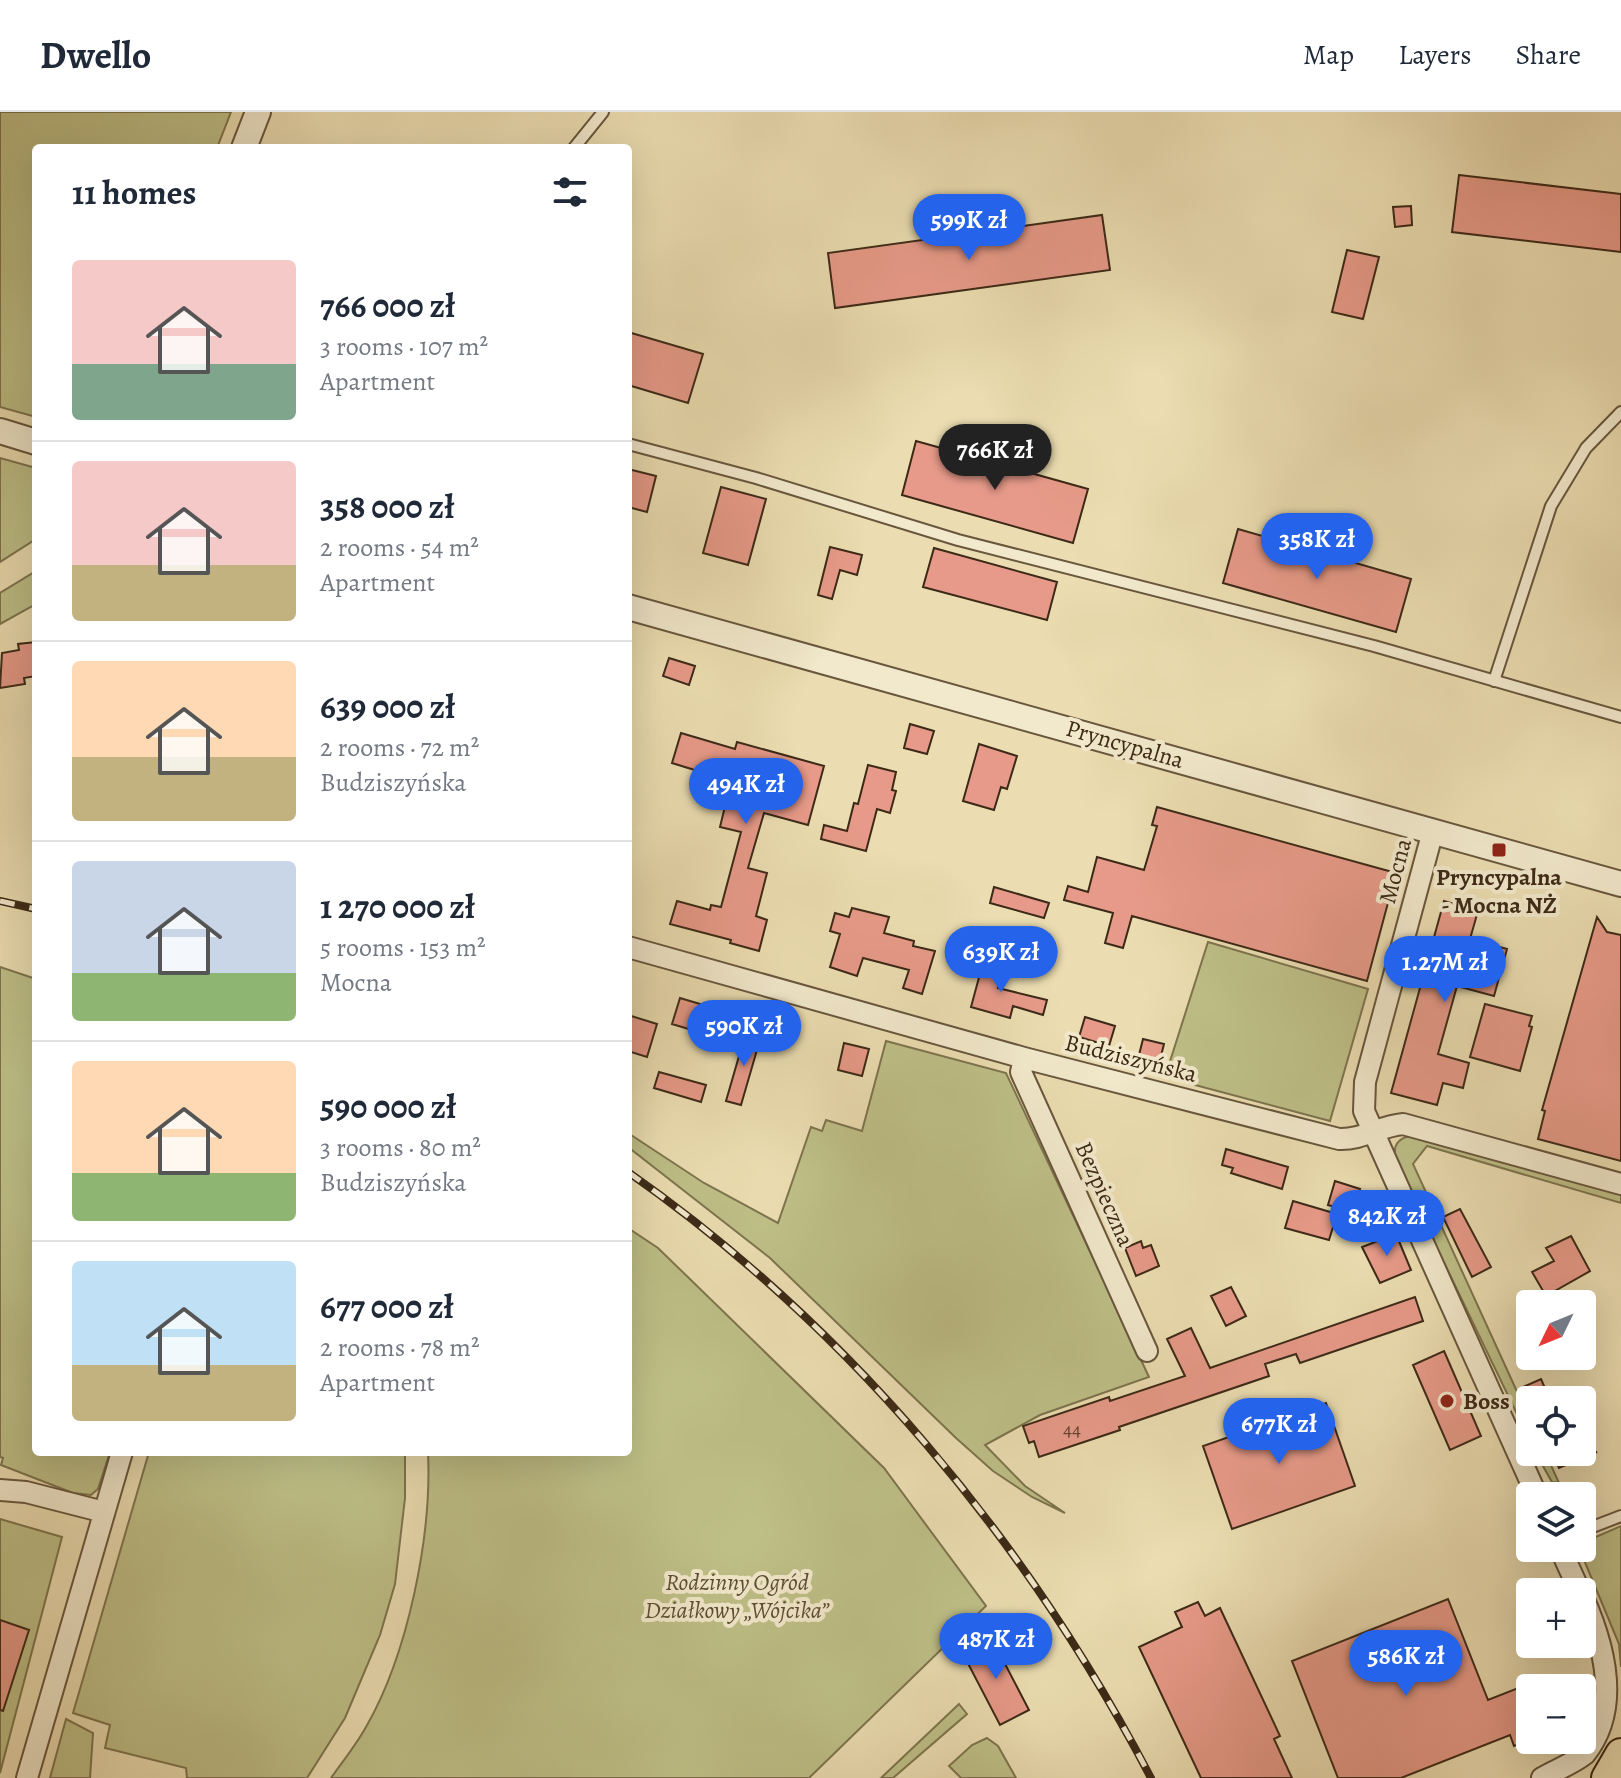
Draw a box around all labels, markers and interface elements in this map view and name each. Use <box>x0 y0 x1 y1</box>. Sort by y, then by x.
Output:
text: Dwello <box>40 29 151 81</box>
text: Map <box>1303 36 1354 74</box>
text: Layers <box>1398 36 1471 74</box>
text: Share <box>1515 36 1581 74</box>
text: 11 homes <box>72 169 196 216</box>
icon: filters <box>548 170 592 214</box>
pin: 599K zł <box>895 194 1043 262</box>
text: 599K zł <box>931 202 1007 237</box>
text: 766 000 zł <box>320 282 455 329</box>
icon: home <box>136 292 232 388</box>
text: 3 rooms · 107 m² <box>320 329 488 364</box>
text: Apartment <box>320 364 435 399</box>
pin: 766K zł <box>921 424 1069 492</box>
text: 766K zł <box>957 432 1033 467</box>
text: 358 000 zł <box>320 483 455 530</box>
icon: home <box>136 493 232 589</box>
pin: 358K zł <box>1243 513 1391 581</box>
text: 358K zł <box>1279 521 1355 556</box>
text: 2 rooms · 54 m² <box>320 530 479 565</box>
text: Apartment <box>320 565 435 600</box>
text: 639 000 zł <box>320 683 455 730</box>
icon: home <box>136 693 232 789</box>
street label: Pryncypalna <box>1062 712 1189 776</box>
text: 2 rooms · 72 m² <box>320 730 479 765</box>
pin: 494K zł <box>672 758 820 826</box>
text: Budziszyńska <box>320 765 466 800</box>
text: 494K zł <box>707 766 785 801</box>
street label: Mocna <box>1371 834 1419 907</box>
marker: Pryncypalna - Mocna NŻ <box>1490 841 1508 859</box>
place label: Pryncypalna - Mocna NŻ <box>1436 861 1562 921</box>
text: 1 270 000 zł <box>320 883 475 930</box>
icon: home <box>136 893 232 989</box>
pin: 639K zł <box>927 926 1075 994</box>
text: 5 rooms · 153 m² <box>320 930 486 965</box>
text: 639K zł <box>963 934 1039 969</box>
pin: 1.27M zł <box>1362 936 1528 1004</box>
text: 1.27M zł <box>1402 944 1488 979</box>
text: Mocna <box>320 965 392 1000</box>
pin: 590K zł <box>670 1000 818 1068</box>
text: 590K zł <box>705 1008 783 1043</box>
street label: Budziszyńska <box>1062 1026 1201 1090</box>
text: 590 000 zł <box>320 1083 456 1130</box>
icon: home <box>136 1093 232 1189</box>
text: 3 rooms · 80 m² <box>320 1130 481 1165</box>
street label: Bezpieczna <box>1068 1137 1143 1252</box>
text: Budziszyńska <box>320 1165 466 1200</box>
pin: 842K zł <box>1313 1190 1461 1258</box>
text: 842K zł <box>1348 1198 1426 1233</box>
text: 677 000 zł <box>320 1283 454 1330</box>
north arrow <box>1516 1290 1596 1370</box>
map controls <box>1516 1290 1596 1754</box>
icon: home <box>136 1293 232 1389</box>
text: 2 rooms · 78 m² <box>320 1330 479 1365</box>
text: Apartment <box>320 1365 435 1400</box>
place label: Boss <box>1463 1385 1510 1417</box>
button: locate <box>1516 1386 1596 1466</box>
marker: Boss <box>1438 1392 1456 1410</box>
pin: 677K zł <box>1205 1398 1353 1466</box>
text: 677K zł <box>1241 1406 1317 1441</box>
house number: 44 <box>1063 1416 1081 1443</box>
button: layers <box>1516 1482 1596 1562</box>
park label: Rodzinny Ogród Działkowy „Wójcika” <box>644 1566 830 1626</box>
button: + <box>1516 1578 1596 1658</box>
pin: 487K zł <box>922 1613 1070 1681</box>
text: 487K zł <box>957 1621 1035 1656</box>
pin: 586K zł <box>1332 1630 1480 1698</box>
text: 586K zł <box>1367 1638 1445 1673</box>
button: − <box>1516 1674 1596 1754</box>

